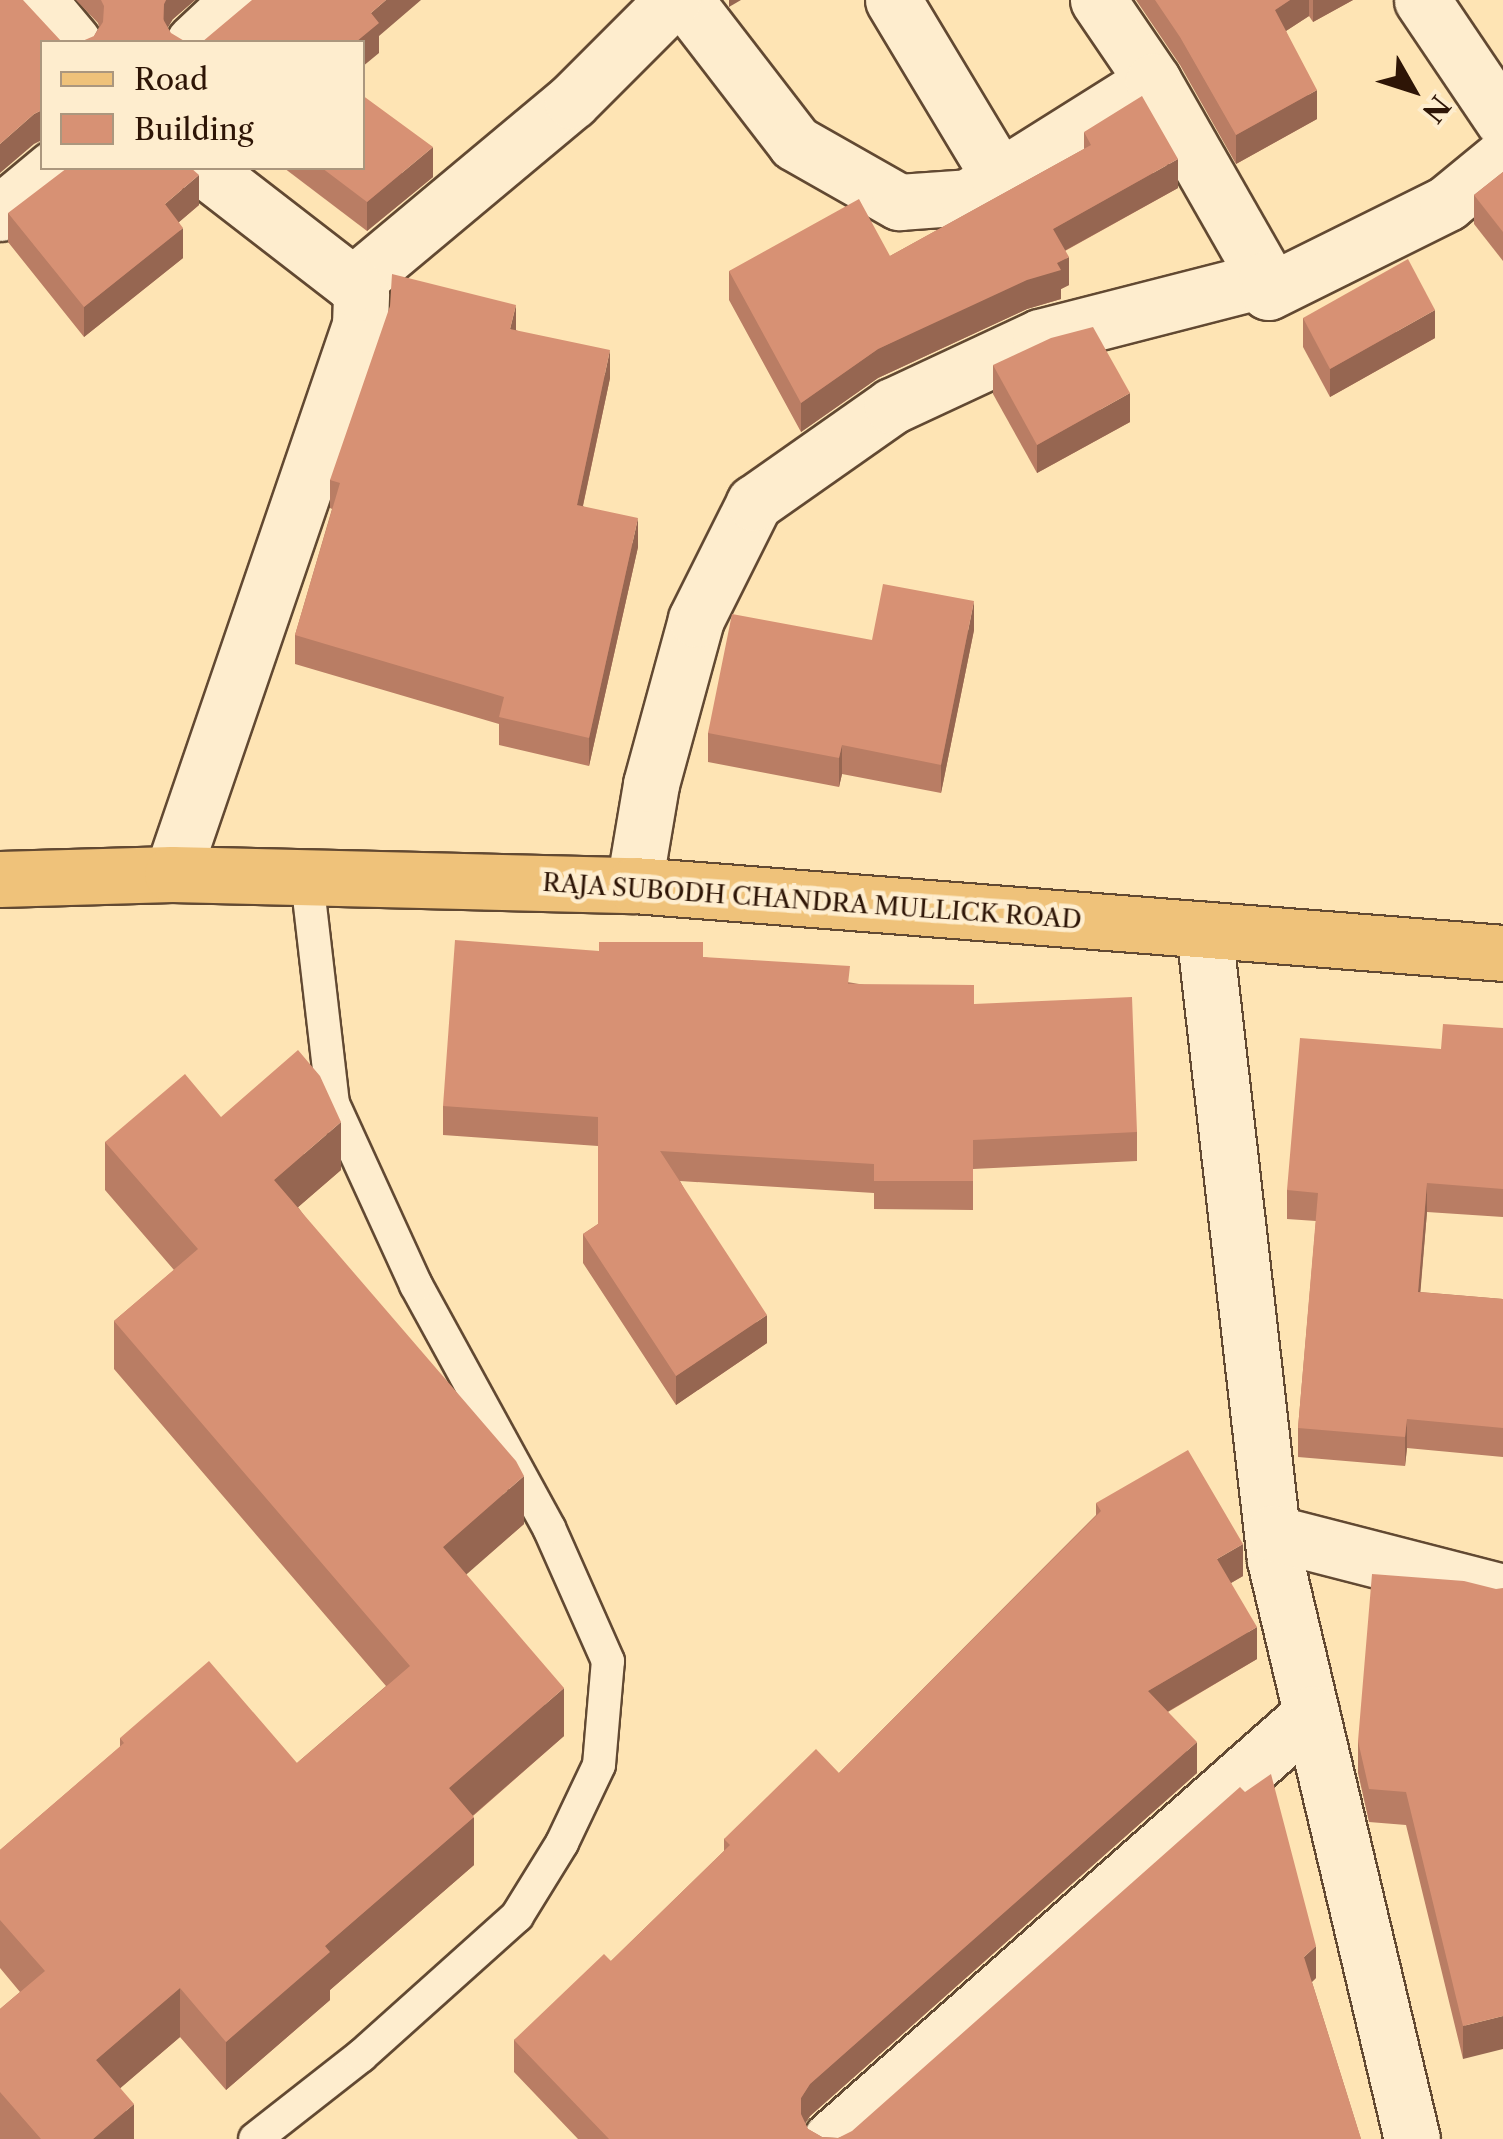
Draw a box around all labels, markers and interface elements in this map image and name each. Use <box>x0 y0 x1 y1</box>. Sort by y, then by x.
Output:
legend <box>40 40 365 170</box>
north arrow <box>1363 40 1463 140</box>
text: Road <box>134 61 208 98</box>
text: N <box>1415 89 1457 129</box>
text: Building <box>134 111 254 148</box>
street label: RAJA SUBODH CHANDRA MULLICK ROAD <box>540 868 1084 936</box>

